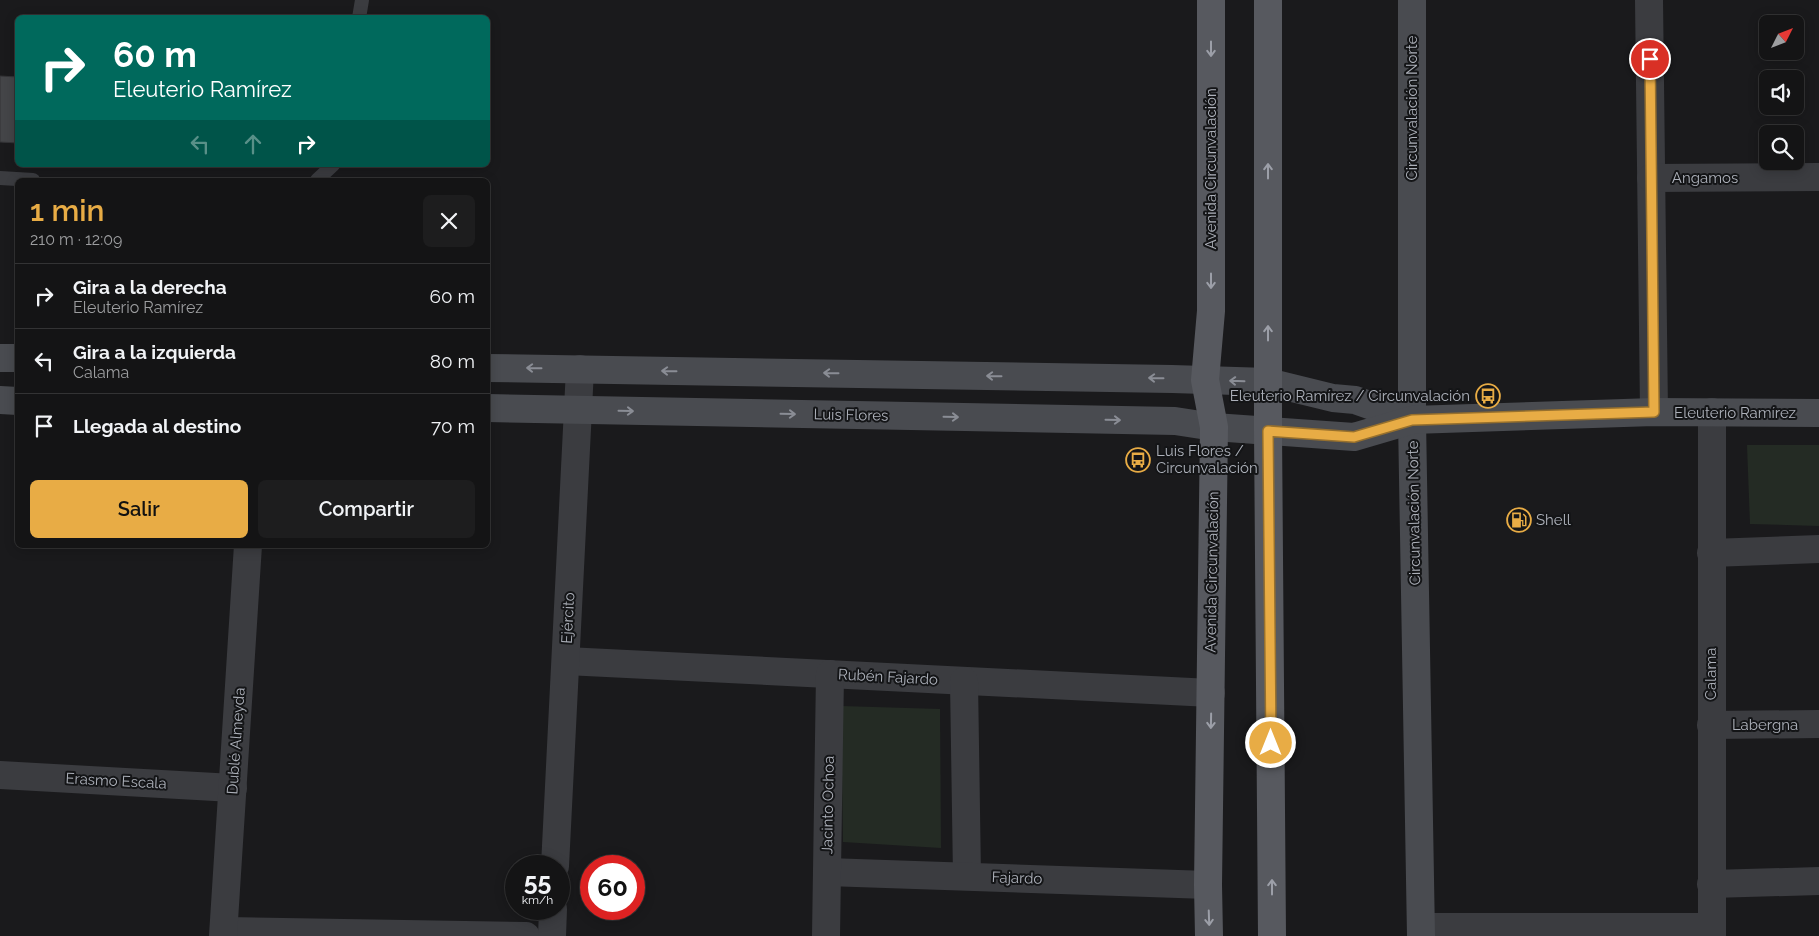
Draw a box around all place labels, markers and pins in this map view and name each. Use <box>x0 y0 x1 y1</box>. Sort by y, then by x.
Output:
pin <box>1629 38 1671 80</box>
bus stop icon: Eleuterio Ramírez / Circunvalación <box>1475 383 1501 409</box>
place label: Eleuterio Ramírez / Circunvalación <box>1230 387 1470 405</box>
place label: Luis Flores / Circunvalación <box>1156 442 1258 477</box>
bus stop icon: Luis Flores / Circunvalación <box>1125 447 1151 473</box>
fuel station icon: Shell <box>1506 507 1532 533</box>
place label: Shell <box>1536 511 1572 529</box>

